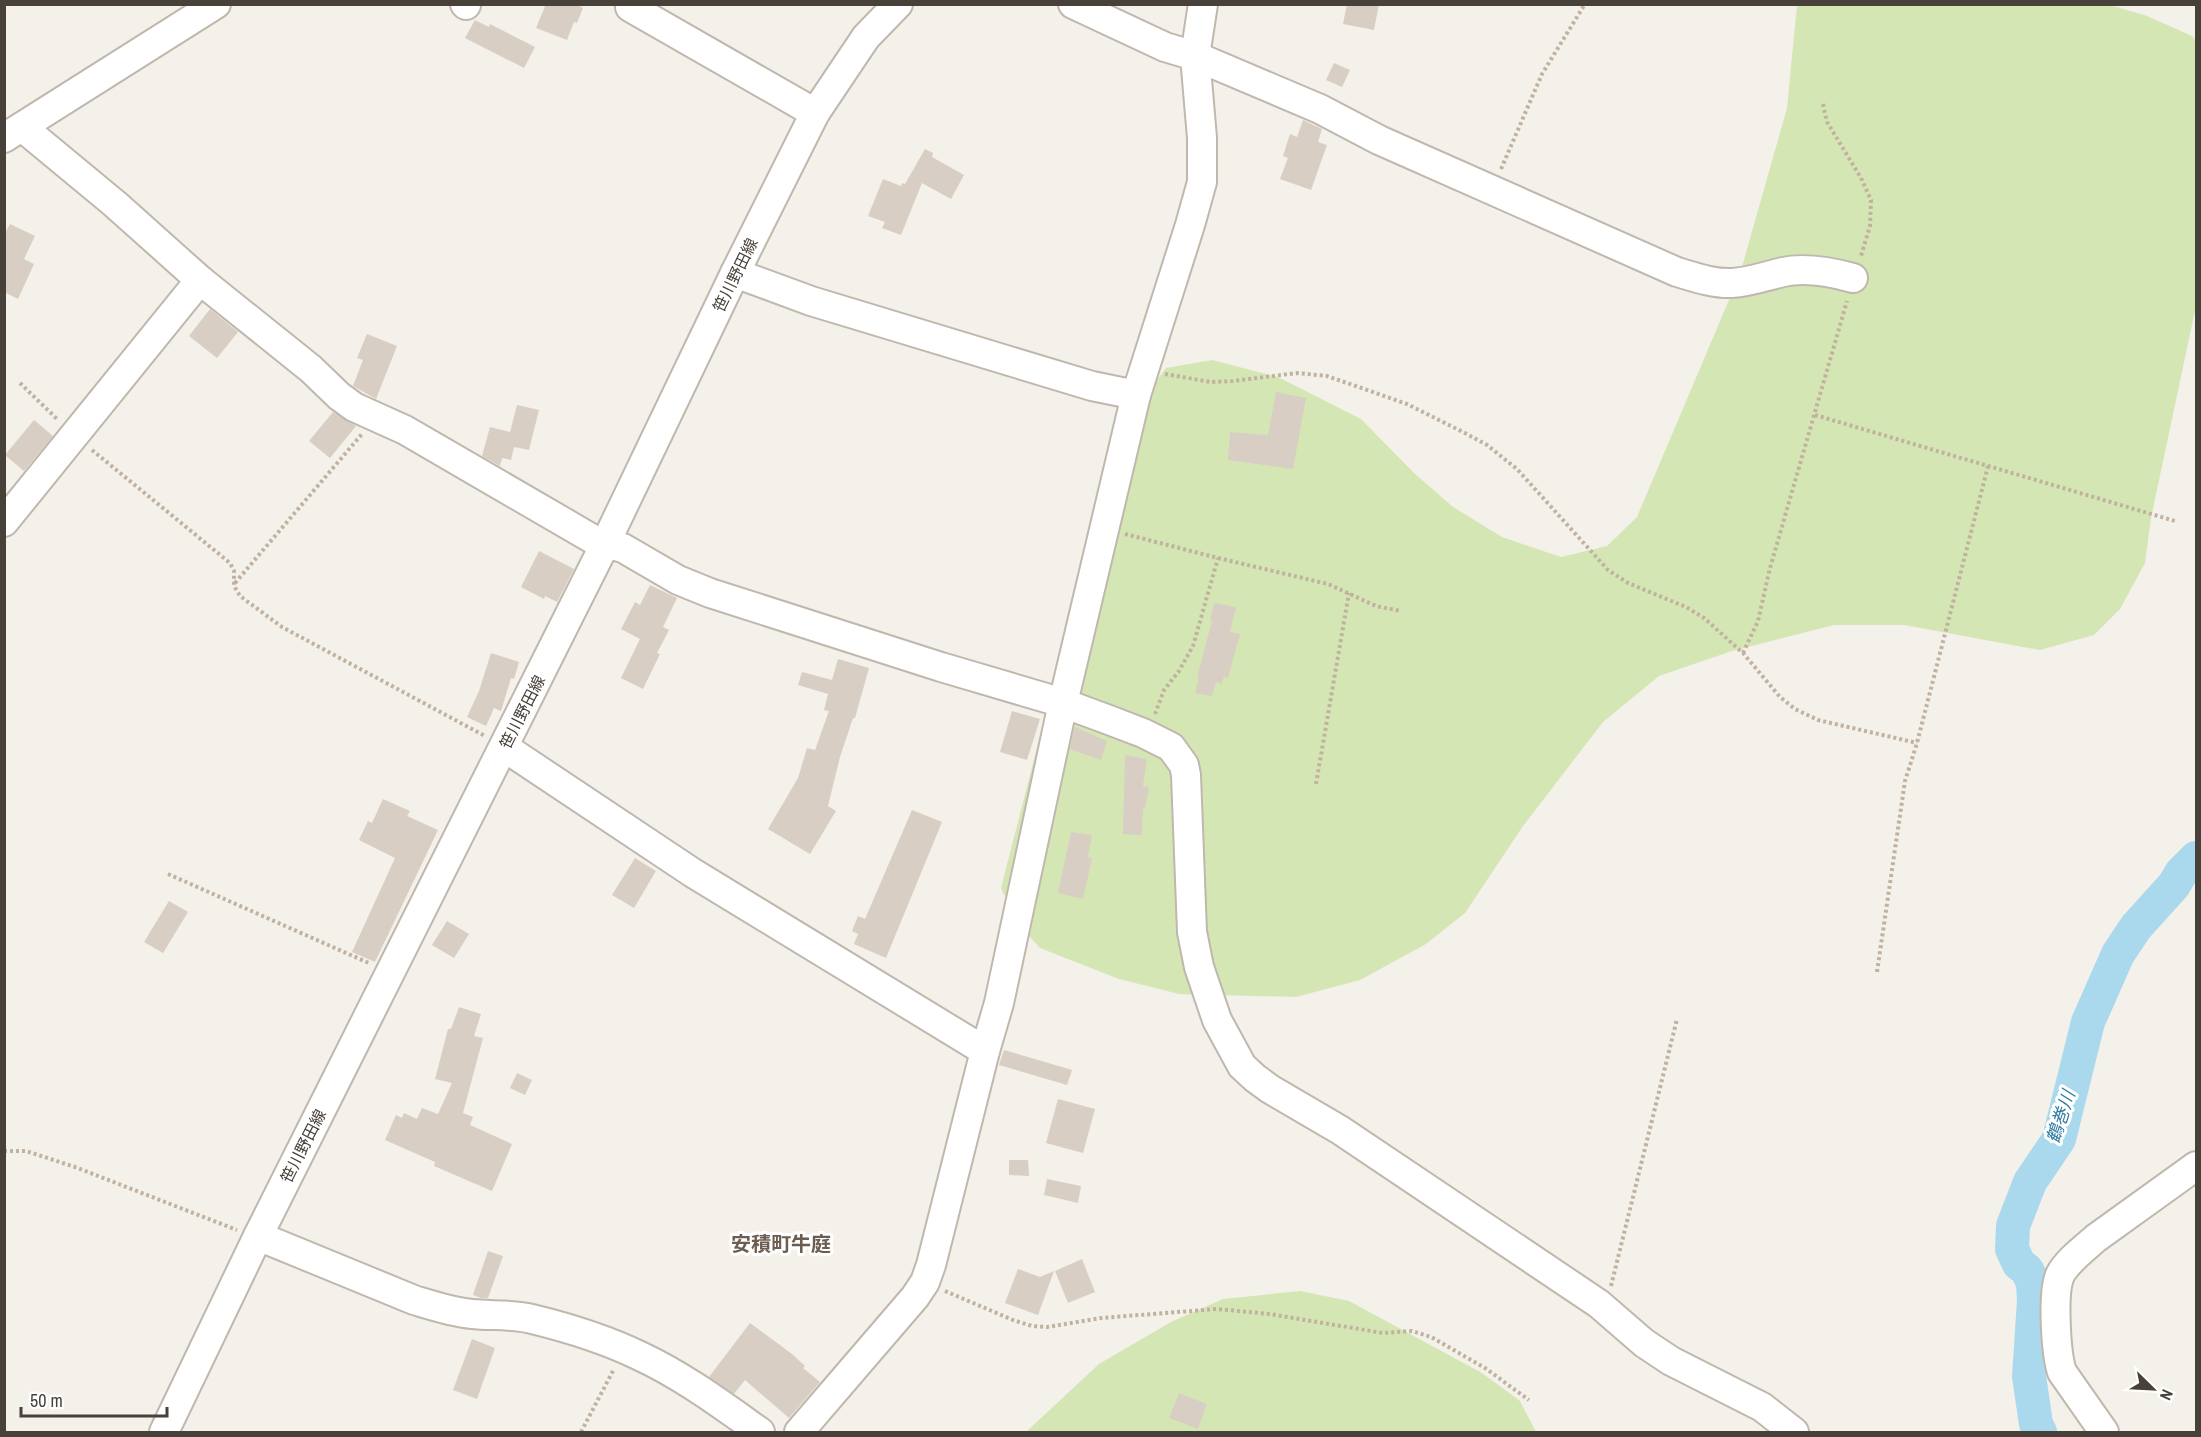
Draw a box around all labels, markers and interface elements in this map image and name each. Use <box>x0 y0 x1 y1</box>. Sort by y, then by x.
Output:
street label: 笹川野田線 <box>708 234 762 316</box>
street label: 笹川野田線 <box>494 671 550 753</box>
water label: 鶴巻川 <box>2040 1085 2081 1146</box>
street label: 笹川野田線 <box>275 1105 331 1187</box>
district label: 安積町牛庭 <box>731 1230 831 1257</box>
north arrow <box>2123 1359 2183 1419</box>
scale bar <box>21 1380 166 1418</box>
text: N <box>2155 1386 2179 1404</box>
text: 50 m <box>30 1388 63 1413</box>

